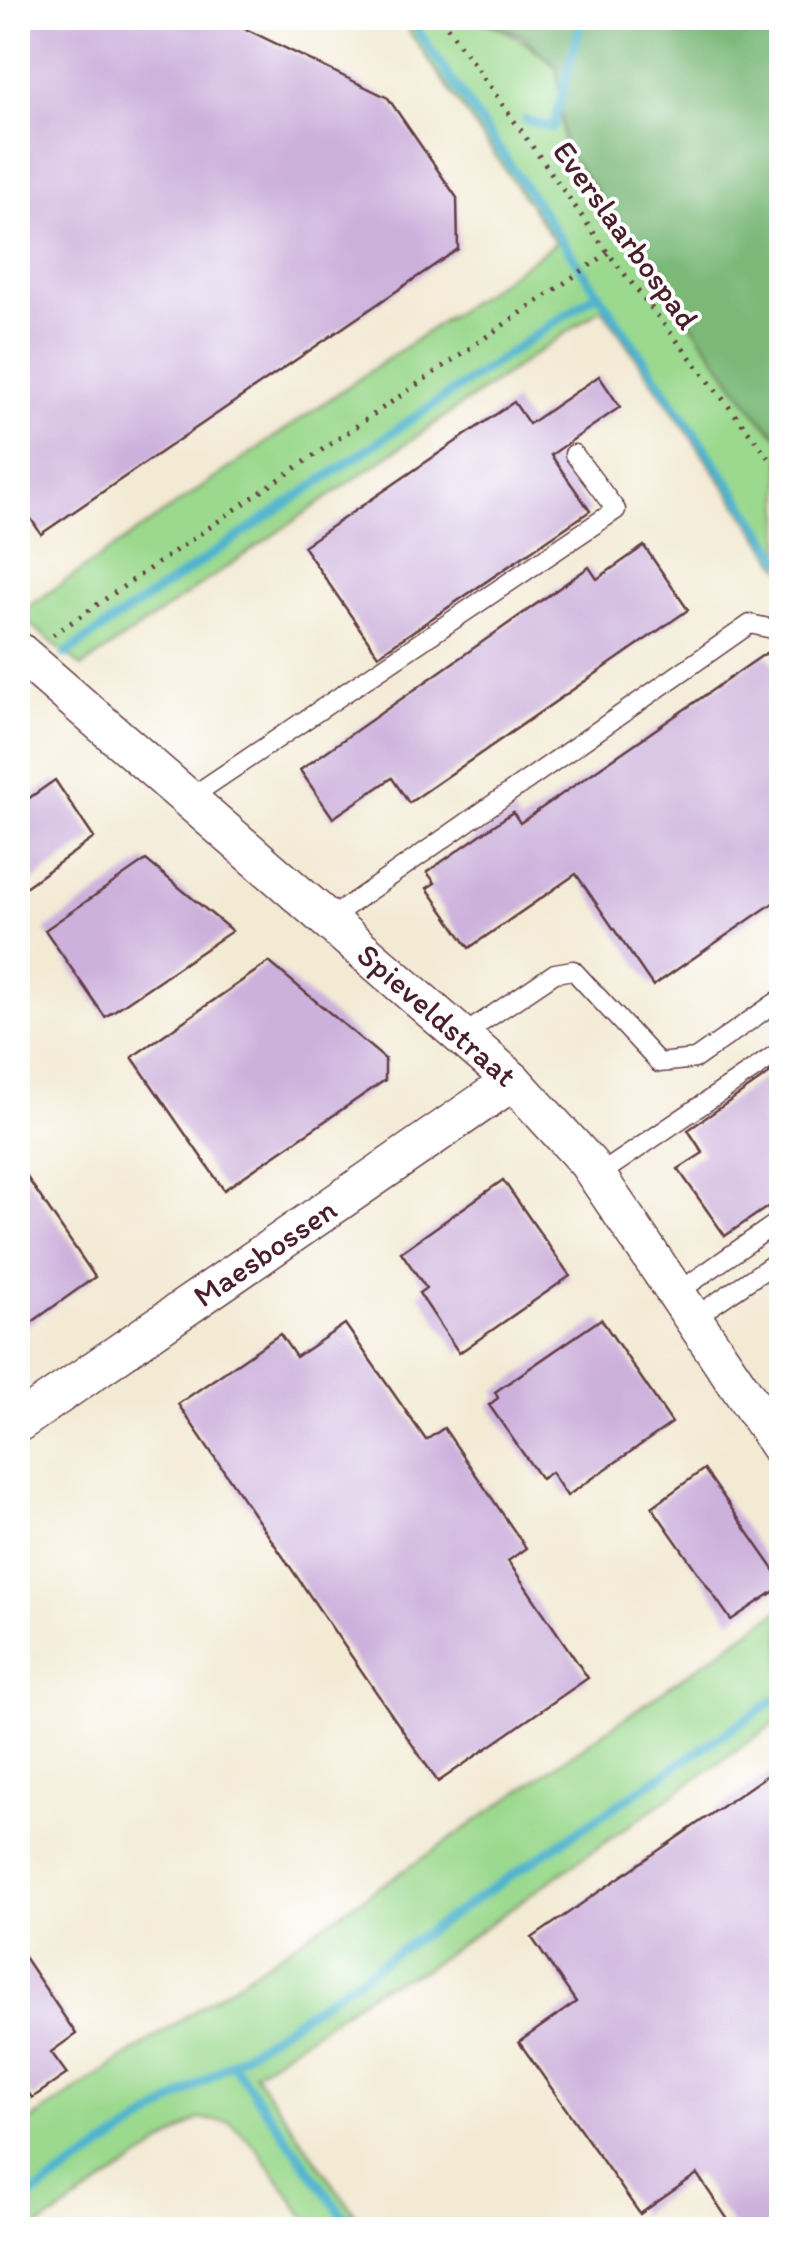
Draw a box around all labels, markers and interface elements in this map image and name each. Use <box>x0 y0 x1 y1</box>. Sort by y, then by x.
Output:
street label: Everslaarbospad <box>545 133 707 337</box>
street label: Spieveldstraat <box>350 935 524 1095</box>
street label: Maesbossen <box>186 1190 344 1315</box>

